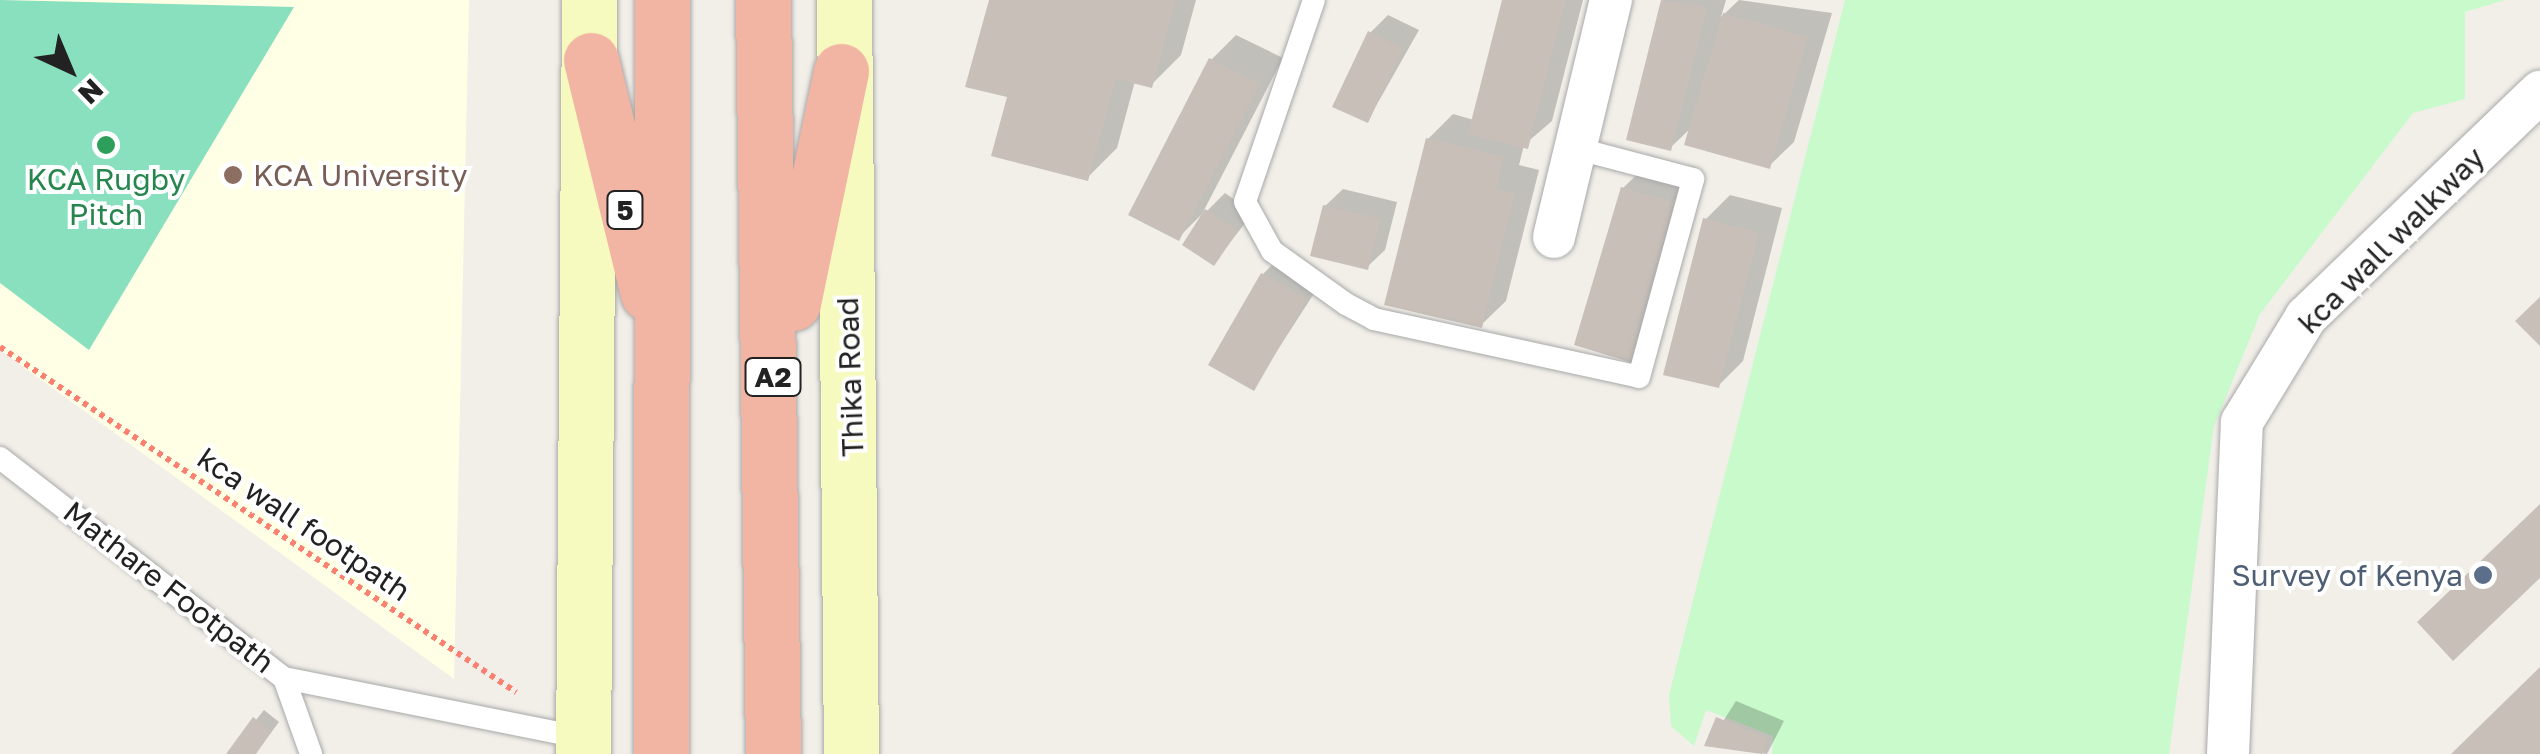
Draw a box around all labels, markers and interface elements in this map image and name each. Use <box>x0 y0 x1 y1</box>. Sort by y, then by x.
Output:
north arrow <box>20 20 120 120</box>
text: N <box>72 73 110 111</box>
marker: KCA Rugby Pitch <box>95 134 117 156</box>
street label: kca wall walkway <box>2290 139 2492 341</box>
place label: KCA University <box>253 157 468 193</box>
place label: KCA Rugby Pitch <box>27 161 185 232</box>
marker: KCA University <box>222 164 244 186</box>
road number: 5 <box>605 187 645 233</box>
street label: Thika Road <box>829 297 871 457</box>
road number: A2 <box>743 354 803 400</box>
street label: kca wall footpath <box>191 440 417 608</box>
street label: Mathare Footpath <box>57 494 281 680</box>
place label: Survey of Kenya <box>2231 557 2463 593</box>
marker: Survey of Kenya <box>2472 564 2494 586</box>

